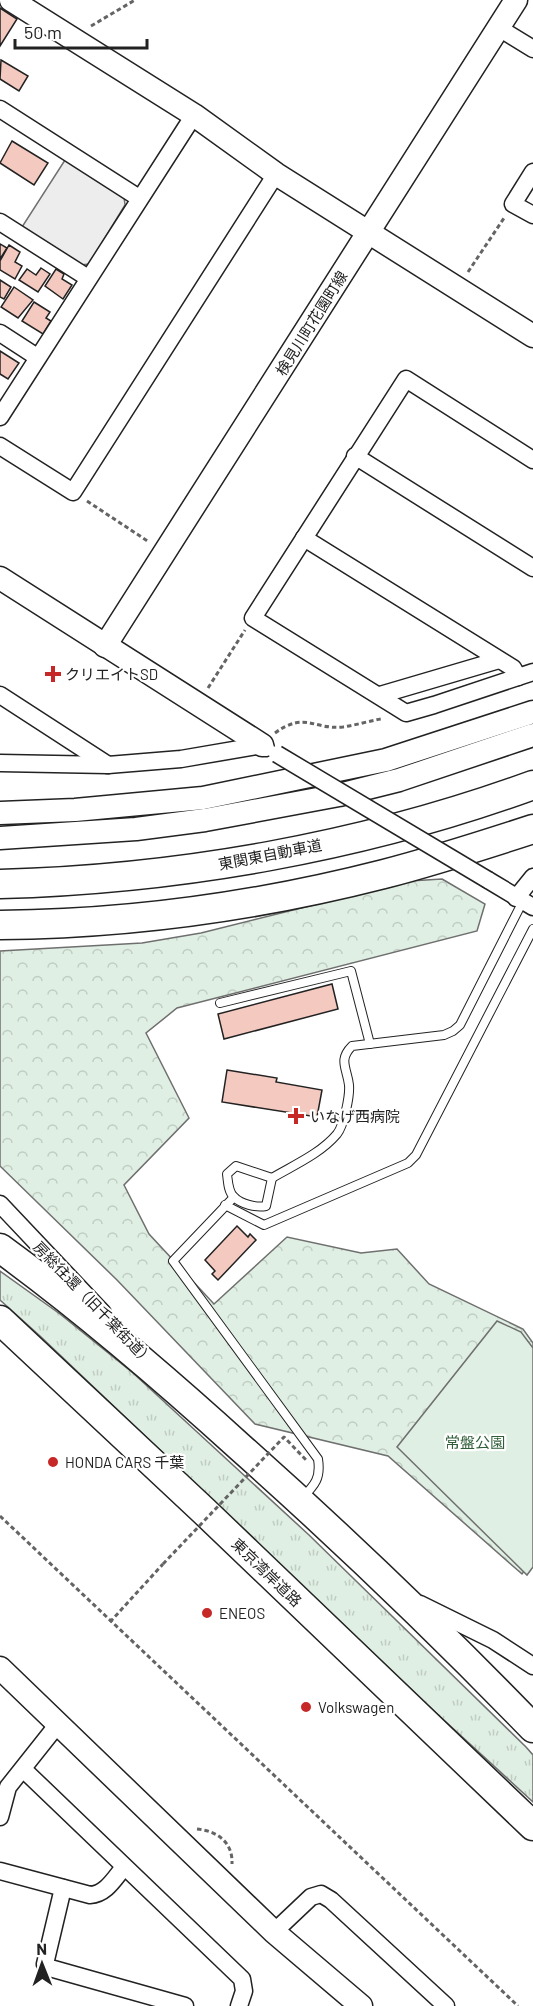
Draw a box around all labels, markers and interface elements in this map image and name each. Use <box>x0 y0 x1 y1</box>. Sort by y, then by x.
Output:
scale bar <box>15 12 147 50</box>
text: 50 m <box>24 21 62 43</box>
street label: 検見川町花園町線 <box>272 267 350 379</box>
place label: クリエイトSD <box>65 665 158 683</box>
marker: クリエイトSD <box>46 667 60 681</box>
street label: 東関東自動車道 <box>217 835 323 873</box>
marker: いなげ西病院 <box>287 1107 305 1125</box>
place label: いなげ西病院 <box>310 1107 400 1125</box>
street label: 房総往還（旧千葉街道） <box>30 1237 158 1369</box>
park label: 常盤公園 <box>445 1433 505 1451</box>
place label: HONDA CARS 千葉 <box>65 1453 184 1471</box>
marker: HONDA CARS 千葉 <box>46 1455 60 1469</box>
street label: 東京湾岸道路 <box>228 1534 306 1610</box>
place label: ENEOS <box>219 1604 265 1622</box>
marker: ENEOS <box>200 1606 214 1620</box>
place label: Volkswagen <box>318 1698 394 1716</box>
marker: Volkswagen <box>299 1700 313 1714</box>
north arrow <box>12 1934 72 1994</box>
text: N <box>36 1939 47 1958</box>

